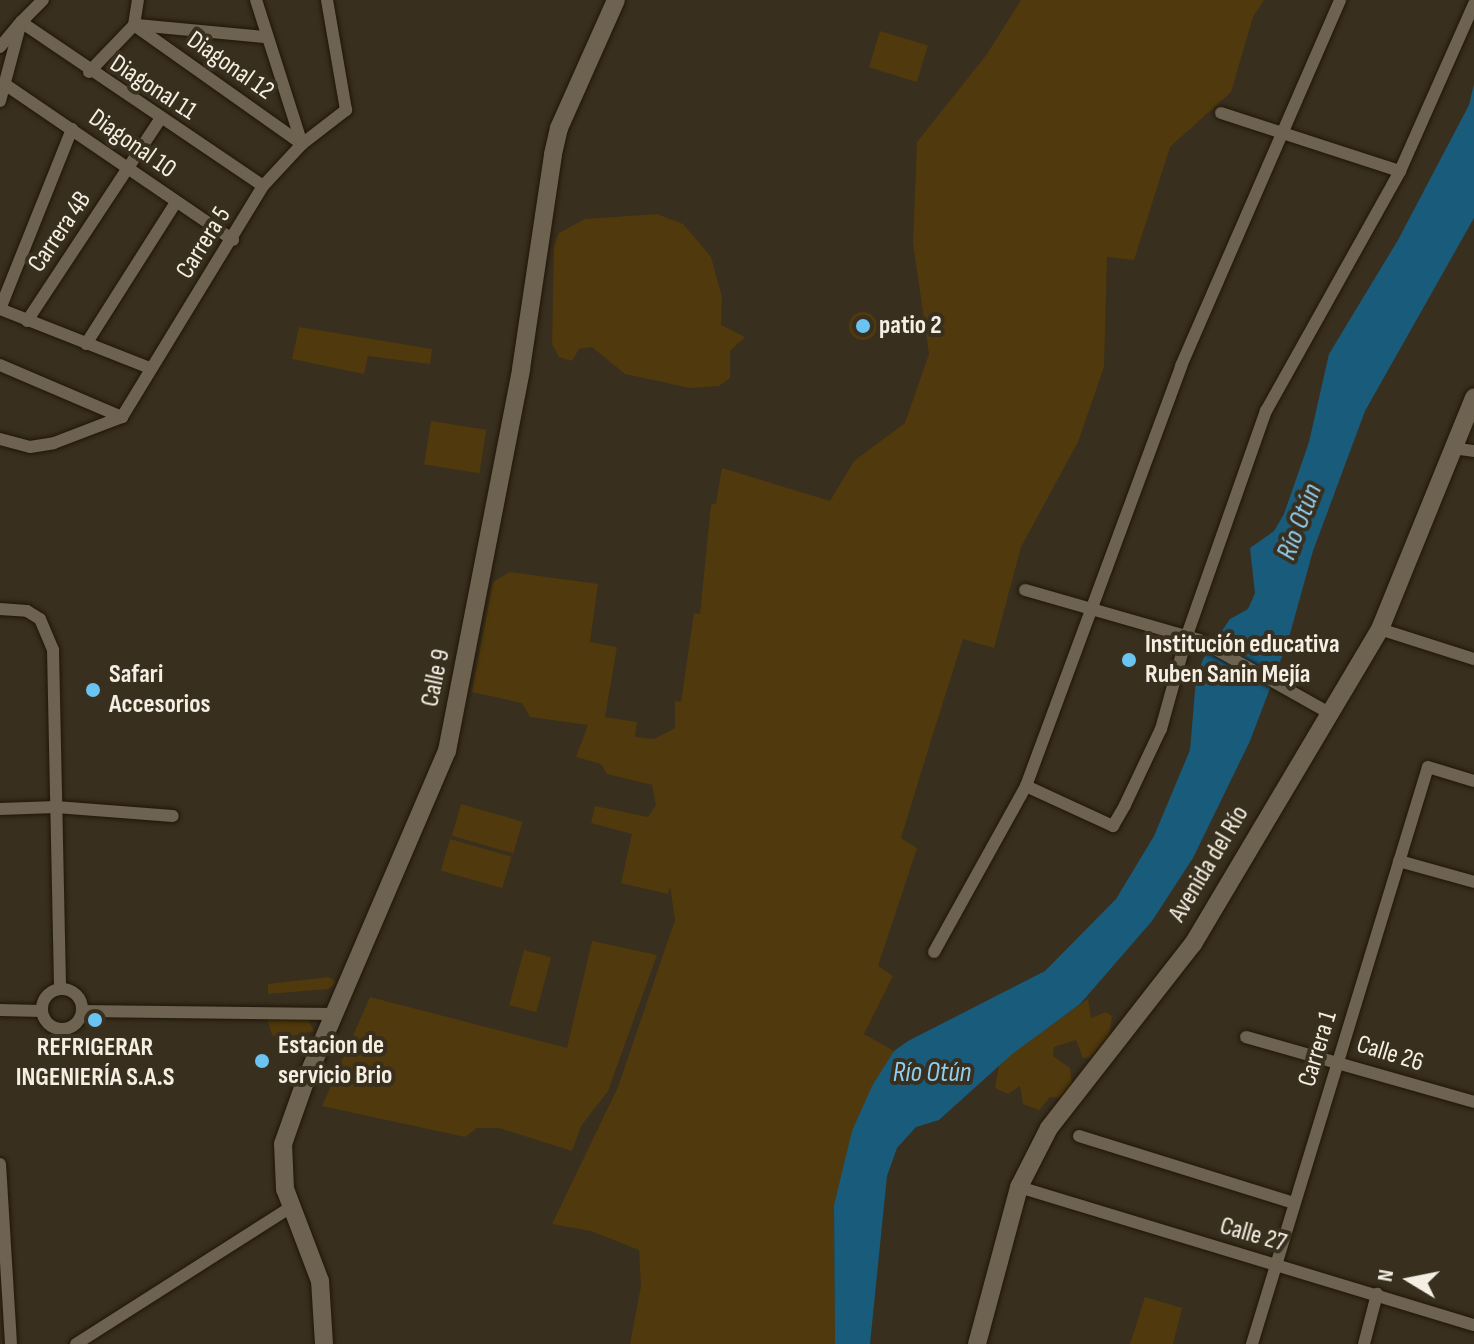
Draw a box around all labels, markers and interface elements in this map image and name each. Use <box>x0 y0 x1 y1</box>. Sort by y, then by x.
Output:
street label: Diagonal 12 <box>181 25 279 107</box>
street label: Diagonal 11 <box>104 49 202 127</box>
street label: Diagonal 10 <box>82 103 182 185</box>
street label: Carrera 4B <box>22 186 98 278</box>
street label: Carrera 5 <box>170 201 238 285</box>
place label: patio 2 <box>879 310 942 342</box>
marker: patio 2 <box>854 317 872 335</box>
water label: Río Otún <box>1270 479 1330 565</box>
place label: Institución educativa Ruben Sanin Mejía <box>1145 629 1340 690</box>
street label: Calle 9 <box>415 646 457 710</box>
marker: Institución educativa Ruben Sanin Mejía <box>1120 651 1138 669</box>
place label: Safari Accesorios <box>109 659 210 720</box>
marker: Safari Accesorios <box>84 681 102 699</box>
street label: Avenida del Río <box>1162 800 1256 928</box>
street label: Carrera 1 <box>1292 1007 1344 1091</box>
marker: REFRIGERAR INGENIERÍA S.A.S <box>86 1011 104 1029</box>
street label: Calle 26 <box>1353 1029 1427 1079</box>
place label: Estacion de servicio Brio <box>278 1030 392 1092</box>
place label: REFRIGERAR INGENIERÍA S.A.S <box>16 1032 174 1094</box>
marker: Estacion de servicio Brio <box>253 1052 271 1070</box>
water label: Río Otún <box>893 1056 971 1090</box>
street label: Calle 27 <box>1216 1211 1290 1259</box>
north arrow <box>1370 1240 1450 1320</box>
text: N <box>1372 1268 1400 1284</box>

